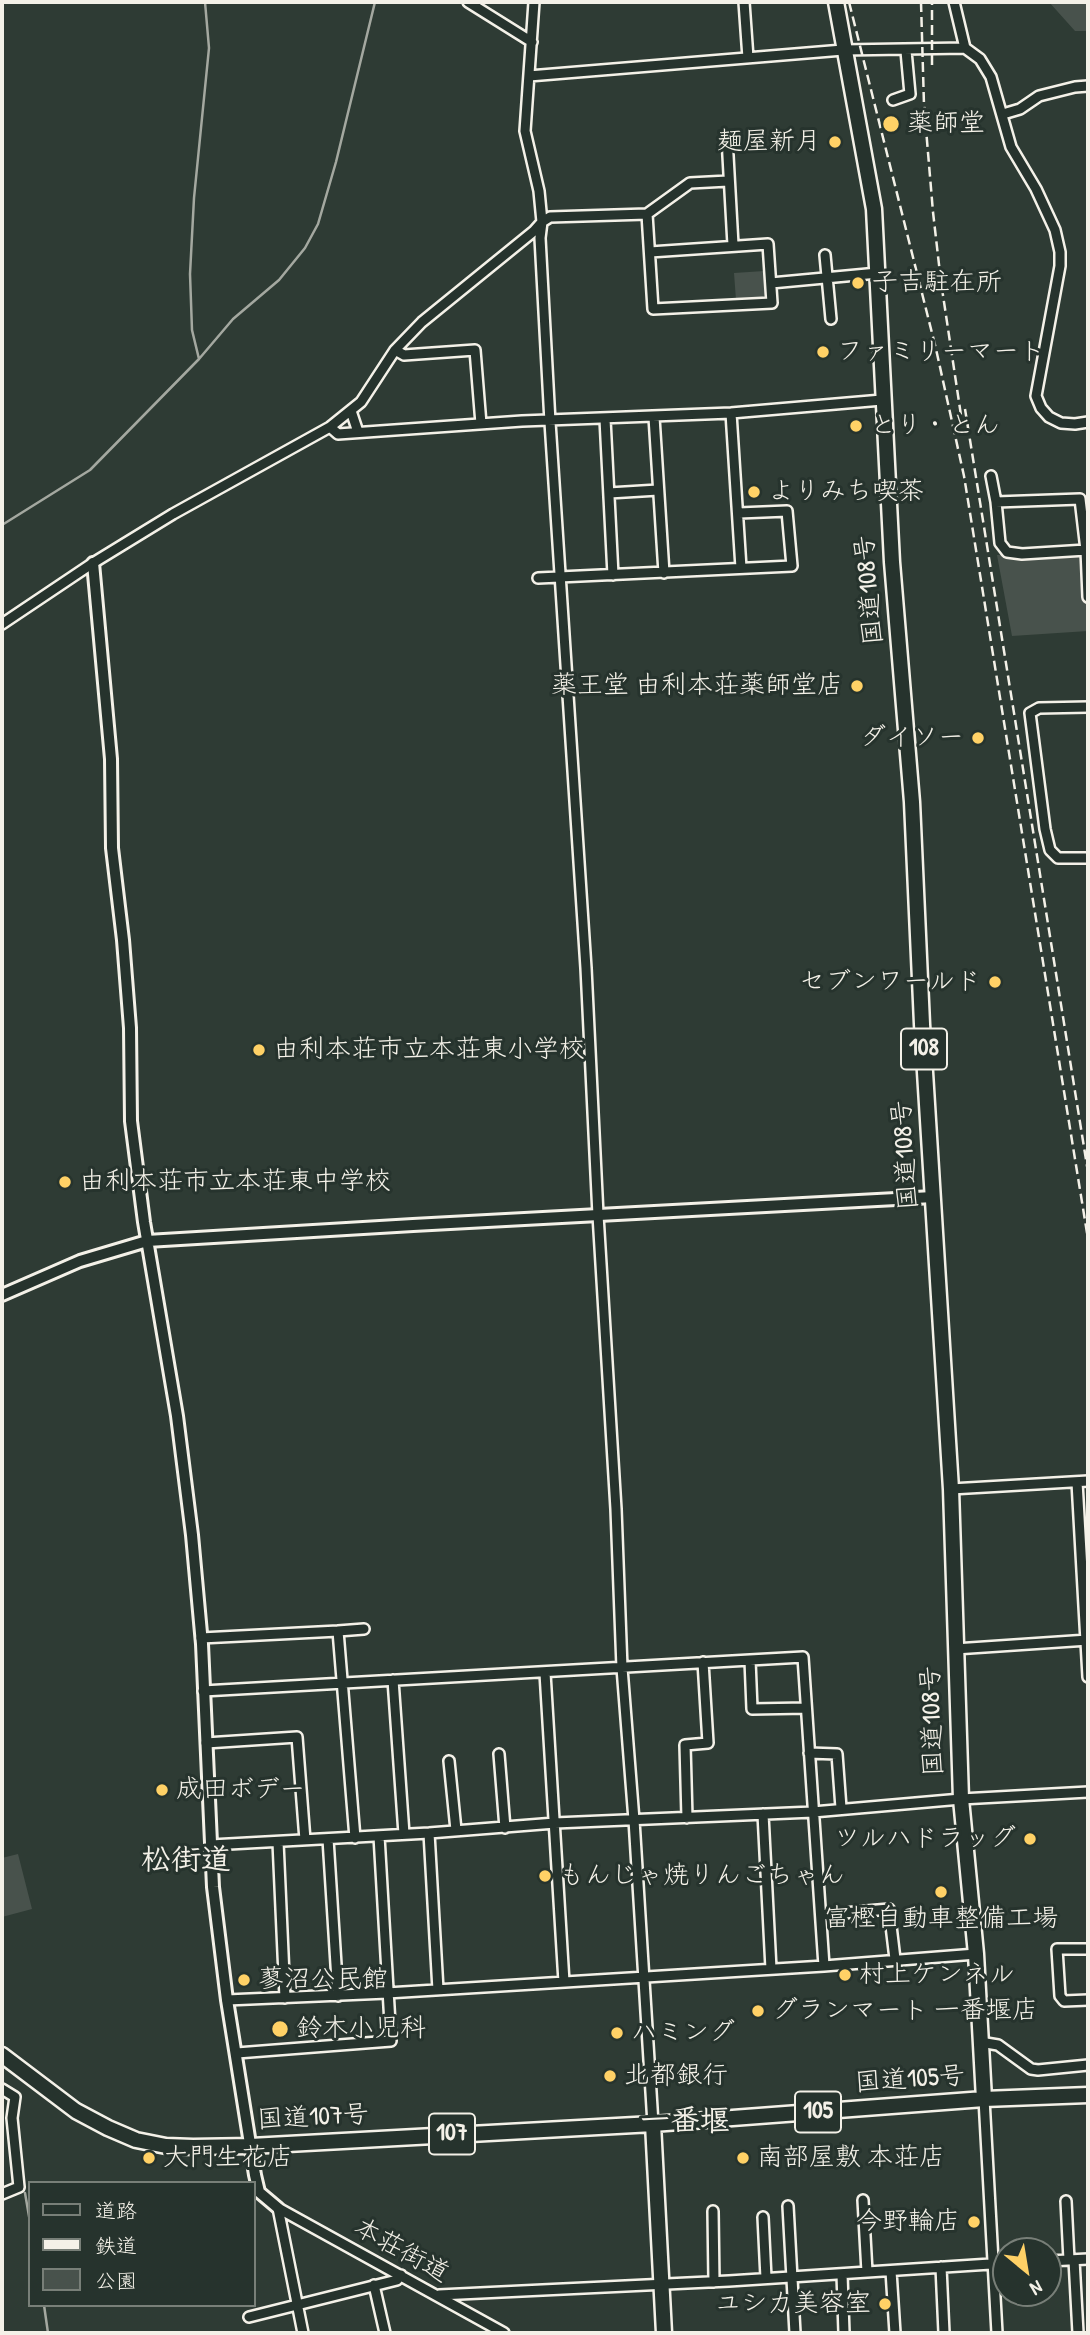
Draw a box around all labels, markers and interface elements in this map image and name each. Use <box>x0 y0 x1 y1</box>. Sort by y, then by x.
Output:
place label: 薬師堂 <box>907 108 985 140</box>
marker: 薬師堂 <box>881 114 901 134</box>
place label: 麺屋新月 <box>717 126 821 158</box>
marker: 麺屋新月 <box>827 134 843 150</box>
place label: 子吉駐在所 <box>872 267 1002 299</box>
marker: 子吉駐在所 <box>850 275 866 291</box>
place label: ファミリーマート <box>837 336 1045 368</box>
marker: ファミリーマート <box>815 344 831 360</box>
place label: とり・とん <box>870 410 1000 442</box>
marker: とり・とん <box>848 418 864 434</box>
place label: よりみち喫茶 <box>768 476 924 508</box>
marker: よりみち喫茶 <box>746 484 762 500</box>
street label: 国道108号 <box>850 534 890 646</box>
place label: 薬王堂 由利本荘薬師堂店 <box>551 670 843 702</box>
marker: 薬王堂 由利本荘薬師堂店 <box>849 678 865 694</box>
place label: ダイソー <box>860 722 964 754</box>
marker: ダイソー <box>970 730 986 746</box>
place label: セブンワールド <box>799 966 981 998</box>
marker: セブンワールド <box>987 974 1003 990</box>
road number: 108 <box>901 1028 947 1070</box>
place label: 由利本荘市立本荘東小学校 <box>273 1034 585 1066</box>
marker: 由利本荘市立本荘東小学校 <box>251 1042 267 1058</box>
street label: 国道108号 <box>887 1099 925 1211</box>
place label: 由利本荘市立本荘東中学校 <box>79 1166 391 1198</box>
marker: 由利本荘市立本荘東中学校 <box>57 1174 73 1190</box>
street label: 国道108号 <box>915 1665 951 1777</box>
place label: 成田ボデー <box>176 1774 305 1806</box>
marker: 成田ボデー <box>154 1782 170 1798</box>
place label: ツルハドラッグ <box>834 1823 1016 1855</box>
marker: ツルハドラッグ <box>1022 1831 1038 1847</box>
district label: 松街道 <box>141 1843 231 1879</box>
place label: もんじゃ焼りんごちゃん <box>559 1860 845 1892</box>
marker: もんじゃ焼りんごちゃん <box>537 1868 553 1884</box>
marker: 富樫自動車整備工場 <box>933 1884 949 1900</box>
place label: 富樫自動車整備工場 <box>824 1903 1058 1935</box>
place label: 村上ケンネル <box>859 1959 1015 1991</box>
place label: 蓼沼公民館 <box>258 1964 388 1996</box>
marker: 村上ケンネル <box>837 1967 853 1983</box>
marker: 蓼沼公民館 <box>236 1972 252 1988</box>
place label: グランマート 一番堰店 <box>772 1995 1038 2027</box>
marker: グランマート 一番堰店 <box>750 2003 766 2019</box>
place label: 鈴木小児科 <box>296 2013 426 2045</box>
place label: ハミング <box>631 2017 735 2049</box>
marker: 鈴木小児科 <box>270 2019 290 2039</box>
marker: ハミング <box>609 2025 625 2041</box>
place label: 北都銀行 <box>624 2060 728 2092</box>
street label: 国道105号 <box>854 2061 966 2099</box>
marker: 北都銀行 <box>602 2068 618 2084</box>
road number: 105 <box>795 2092 841 2132</box>
street label: 国道107号 <box>256 2099 370 2137</box>
district label: 一番堰 <box>640 2104 730 2140</box>
road number: 107 <box>429 2113 475 2154</box>
place label: 大門生花店 <box>163 2142 293 2174</box>
place label: 南部屋敷 本荘店 <box>757 2142 945 2174</box>
marker: 大門生花店 <box>141 2150 157 2166</box>
marker: 南部屋敷 本荘店 <box>735 2150 751 2166</box>
legend <box>28 2181 256 2307</box>
text: 道路 <box>95 2196 137 2225</box>
place label: 今野輪店 <box>856 2206 960 2238</box>
street label: 本荘街道 <box>348 2212 454 2290</box>
marker: 今野輪店 <box>966 2214 982 2230</box>
text: 鉄道 <box>95 2231 137 2260</box>
north arrow <box>992 2237 1062 2307</box>
text: 公園 <box>95 2266 137 2295</box>
text: N <box>1026 2275 1047 2302</box>
place label: ユシカ美容室 <box>715 2288 871 2320</box>
marker: ユシカ美容室 <box>877 2296 893 2312</box>

